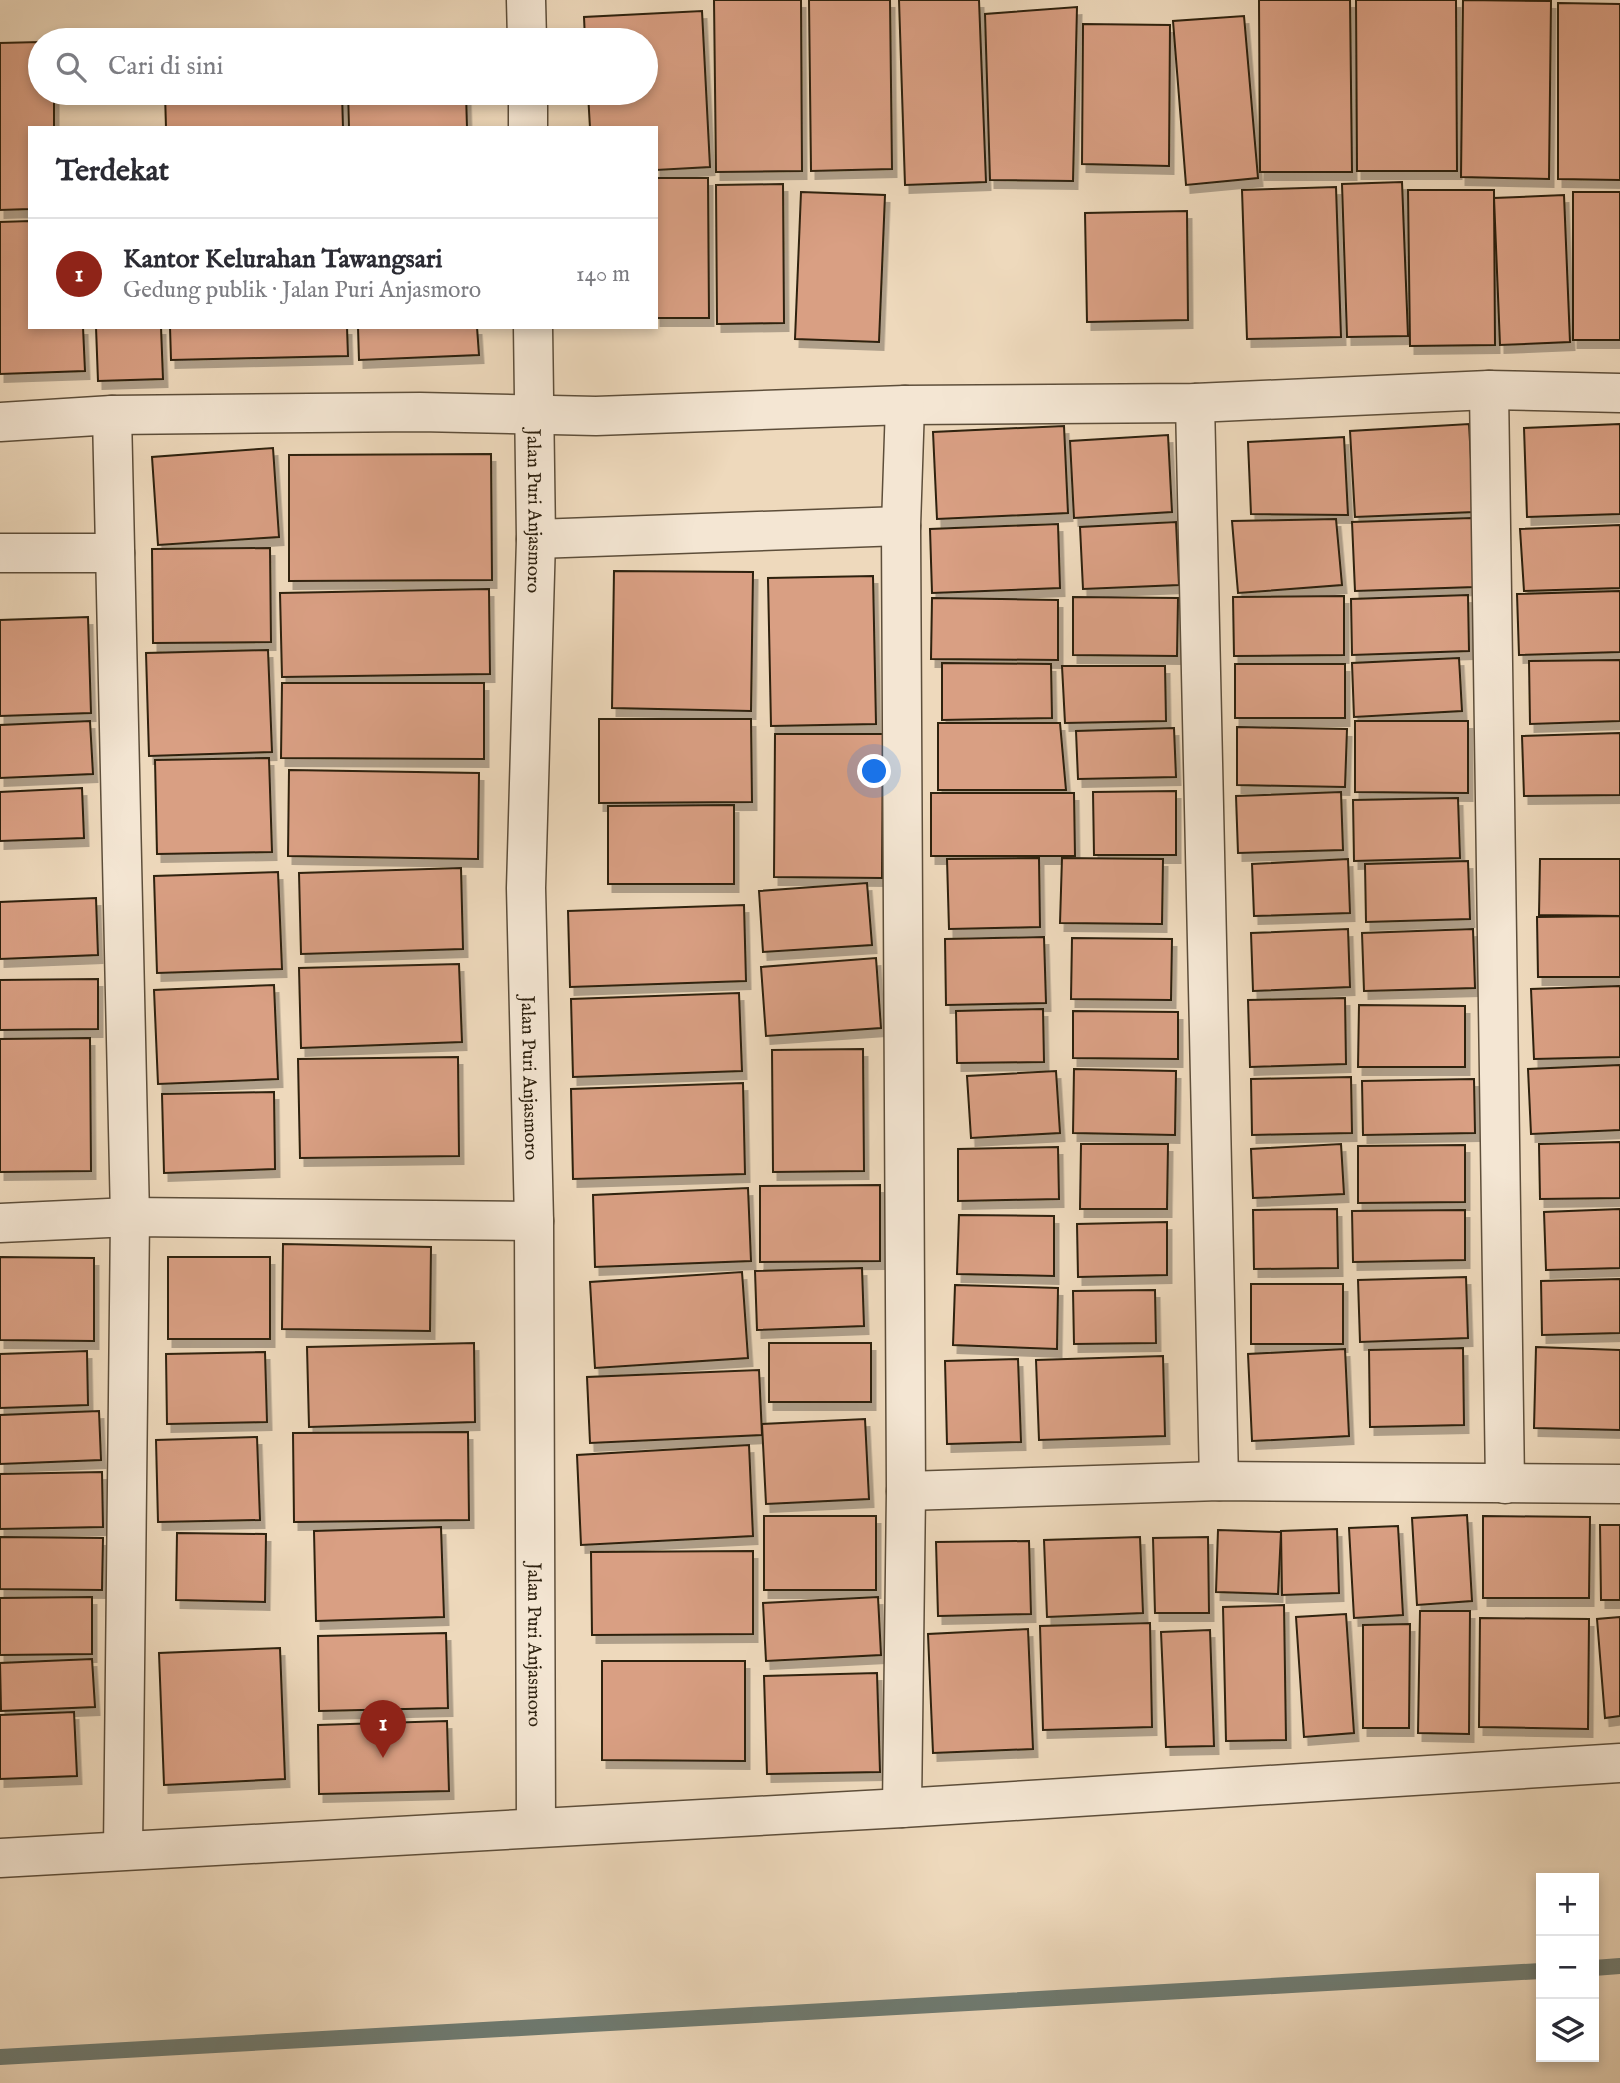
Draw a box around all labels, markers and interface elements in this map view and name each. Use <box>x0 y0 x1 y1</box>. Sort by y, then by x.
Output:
search box <box>28 28 658 105</box>
icon: search <box>52 48 90 86</box>
text: Cari di sini <box>108 50 223 83</box>
text: Terdekat <box>56 153 169 191</box>
text: Kantor Kelurahan Tawangsari <box>123 243 442 276</box>
text: 1 <box>75 260 83 289</box>
text: 140 m <box>576 260 630 289</box>
text: Gedung publik · Jalan Puri Anjasmoro <box>123 276 481 305</box>
street label: Jalan Puri Anjasmoro <box>520 427 546 594</box>
your location <box>857 754 891 788</box>
street label: Jalan Puri Anjasmoro <box>515 993 543 1160</box>
street label: Jalan Puri Anjasmoro <box>521 1560 546 1727</box>
pin: 1 <box>360 1700 406 1758</box>
map controls <box>1536 1873 1599 2062</box>
button: + <box>1536 1873 1599 1936</box>
button: − <box>1536 1936 1599 1999</box>
button: layers <box>1536 1999 1599 2062</box>

